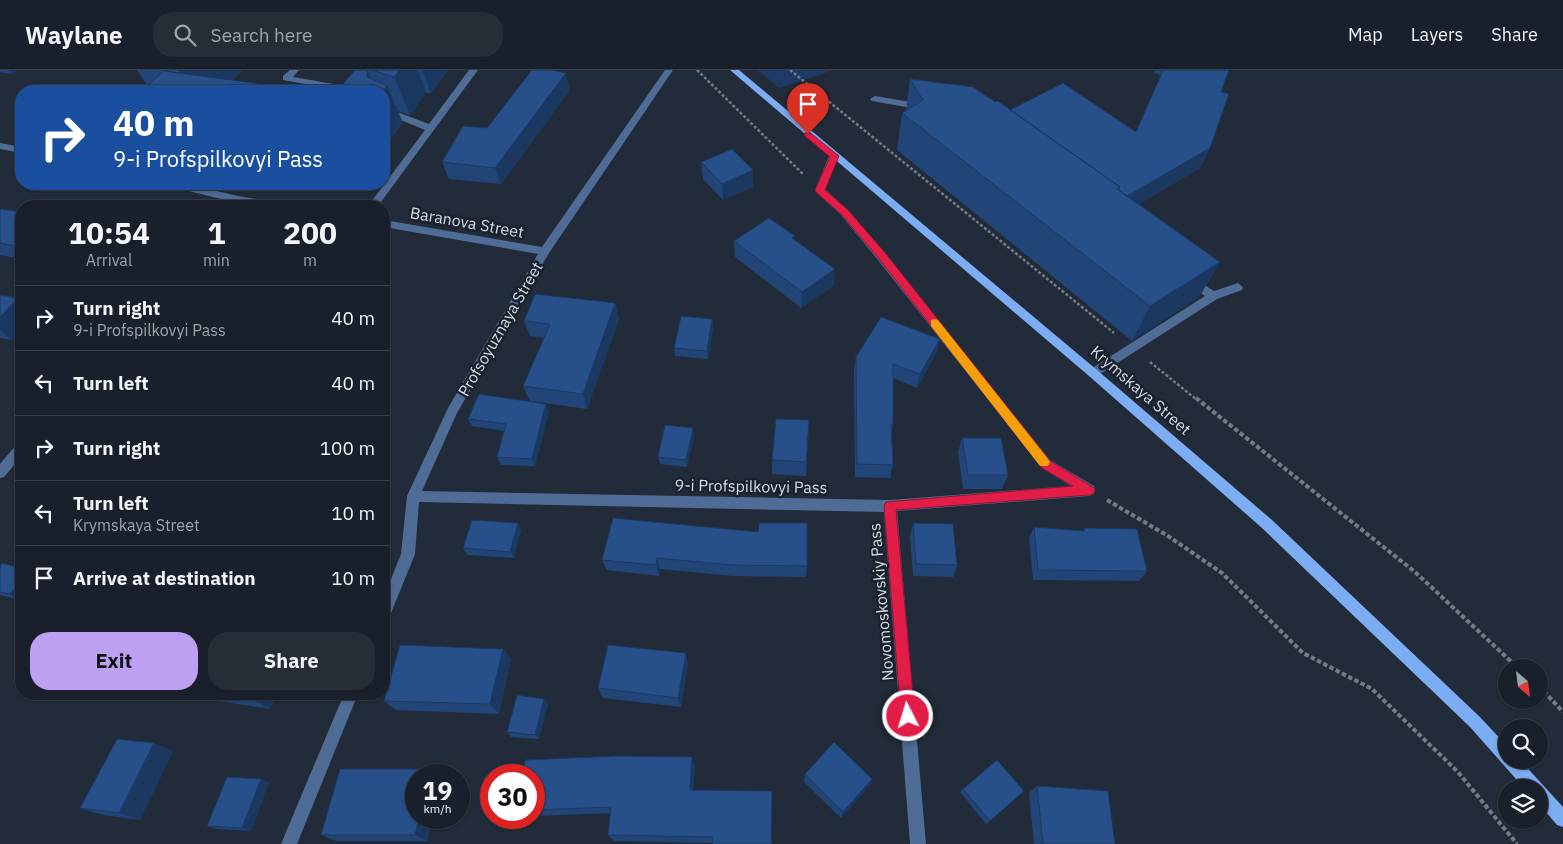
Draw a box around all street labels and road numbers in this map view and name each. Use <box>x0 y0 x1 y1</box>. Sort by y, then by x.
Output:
street label: Baranova Street <box>409 202 525 242</box>
street label: Profsoyuznaya Street <box>453 258 547 400</box>
street label: Krymskaya Street <box>1087 341 1195 439</box>
street label: 9-i Profspilkovyi Pass <box>674 475 828 497</box>
street label: Novomoskovskiy Pass <box>864 522 898 682</box>

